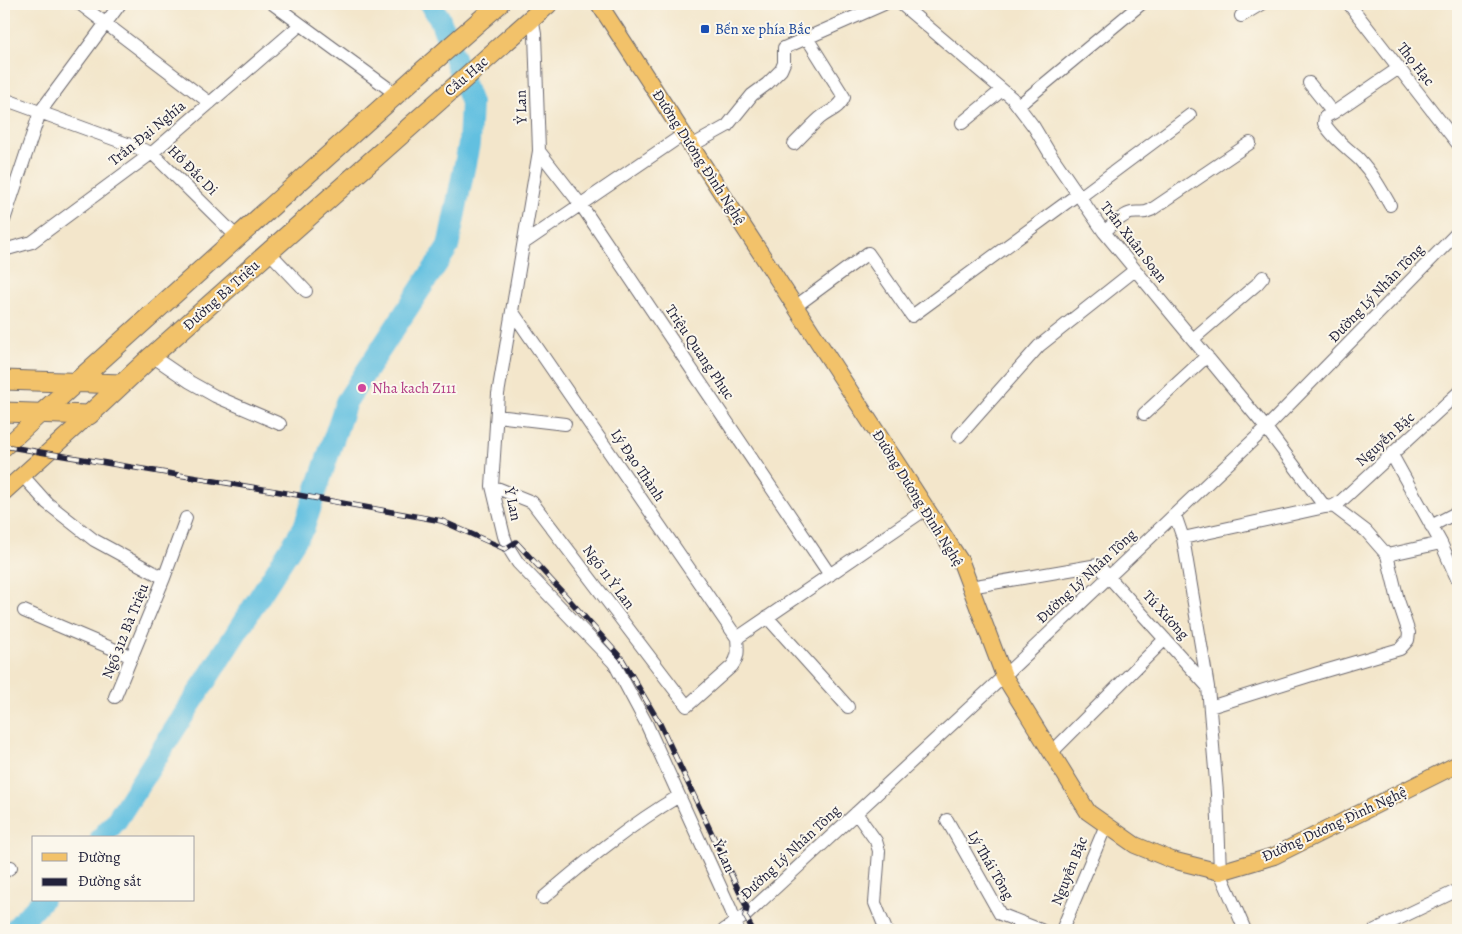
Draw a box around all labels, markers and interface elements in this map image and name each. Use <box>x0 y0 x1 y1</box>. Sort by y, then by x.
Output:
place label: Bến xe phía Bắc <box>715 19 811 39</box>
marker: Bến xe phía Bắc <box>699 23 711 35</box>
street label: Thọ Hạc <box>1393 38 1439 90</box>
street label: Cầu Hạc <box>440 51 492 101</box>
street label: Đường Dương Đình Nghệ <box>648 85 750 229</box>
street label: Ỷ Lan <box>510 90 532 125</box>
street label: Trần Đại Nghĩa <box>104 96 190 170</box>
street label: Hồ Đắc Di <box>164 141 222 199</box>
street label: Trần Xuân Soạn <box>1096 197 1172 287</box>
street label: Đường Lý Nhân Tông <box>1324 239 1429 347</box>
street label: Đường Bà Triệu <box>178 255 264 335</box>
street label: Triệu Quang Phục <box>661 301 739 403</box>
place label: Nha kach Z111 <box>372 378 456 398</box>
marker: Nha kach Z111 <box>356 382 368 394</box>
street label: Nguyễn Bặc <box>1351 407 1419 471</box>
street label: Lý Đạo Thành <box>606 425 670 505</box>
street label: Đường Dương Đình Nghệ <box>868 426 968 570</box>
street label: Ỷ Lan <box>499 484 526 523</box>
street label: Đường Lý Nhân Tông <box>1032 524 1141 628</box>
street label: Ngõ 11 Ỷ Lan <box>578 541 640 613</box>
street label: Ngõ 312 Bà Triệu <box>97 579 154 682</box>
street label: Tú Xương <box>1138 586 1194 644</box>
street label: Đường Dương Đình Nghệ <box>1258 782 1410 866</box>
street label: Đường Lý Nhân Tông <box>736 800 845 904</box>
street label: Lý Thái Tông <box>963 827 1019 904</box>
street label: Nguyễn Bặc <box>1046 834 1092 908</box>
legend <box>32 836 195 902</box>
street label: Ỷ Lan <box>708 836 740 876</box>
text: Đường <box>78 847 121 867</box>
text: Đường sắt <box>78 871 141 891</box>

